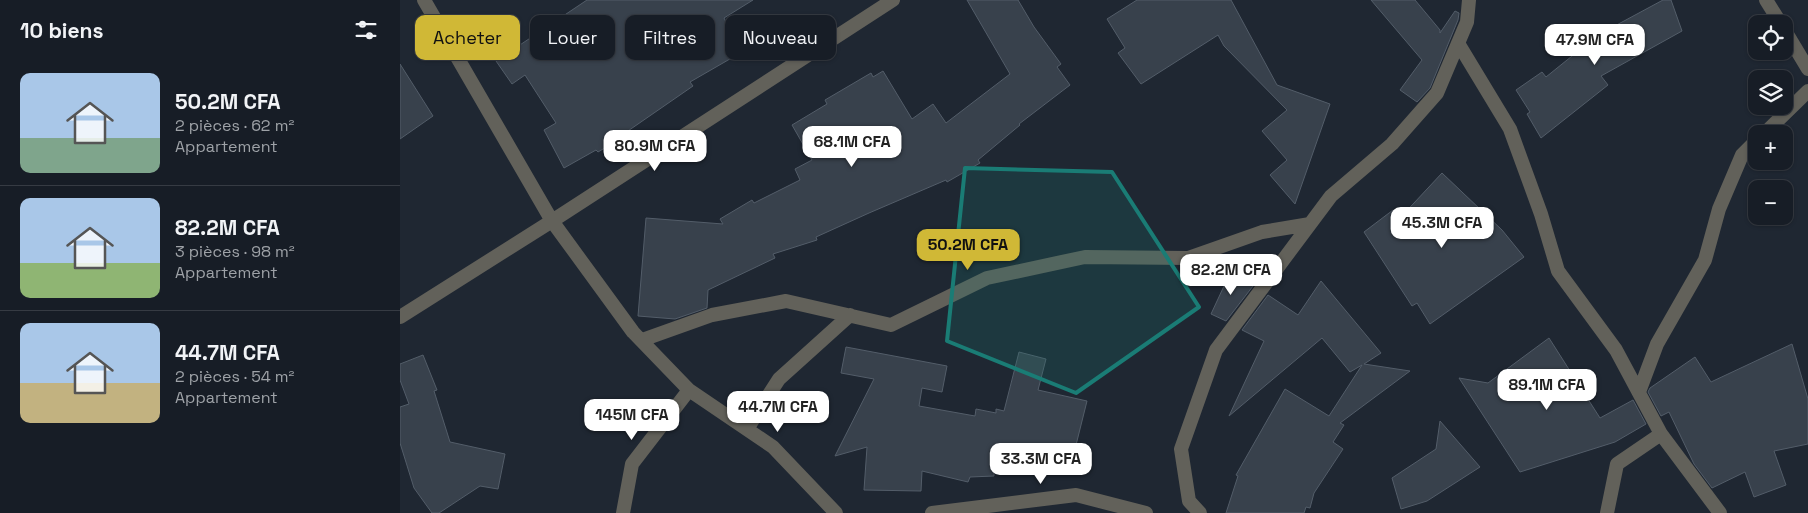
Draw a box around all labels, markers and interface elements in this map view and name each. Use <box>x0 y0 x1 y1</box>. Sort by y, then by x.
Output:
chip: Acheter <box>415 15 520 60</box>
chip: Louer <box>530 15 615 60</box>
chip: Filtres <box>625 15 715 60</box>
chip: Nouveau <box>725 15 836 60</box>
map controls <box>1748 15 1793 225</box>
button: locate <box>1748 15 1793 60</box>
icon: filters <box>352 16 380 44</box>
text: 10 biens <box>20 17 103 44</box>
pin: 47.9M CFA <box>1538 23 1652 66</box>
text: 47.9M CFA <box>1556 29 1634 50</box>
button: layers <box>1748 70 1793 115</box>
text: 50.2M CFA <box>175 88 281 115</box>
icon: home <box>60 93 120 153</box>
text: 2 pièces · 62 m² <box>175 115 294 136</box>
button: + <box>1748 125 1793 170</box>
pin: 68.1M CFA <box>795 126 909 168</box>
pin: 80.9M CFA <box>598 130 712 172</box>
text: 68.1M CFA <box>813 131 891 152</box>
text: 80.9M CFA <box>615 135 695 156</box>
text: Appartement <box>175 136 278 157</box>
button: − <box>1748 180 1793 225</box>
pin: 45.3M CFA <box>1385 206 1499 249</box>
text: 45.3M CFA <box>1402 212 1482 233</box>
text: 82.2M CFA <box>175 214 280 241</box>
icon: home <box>60 218 120 278</box>
pin: 50.2M CFA <box>911 228 1025 271</box>
text: 50.2M CFA <box>928 234 1008 255</box>
text: 3 pièces · 98 m² <box>175 241 295 262</box>
pin: 82.2M CFA <box>1174 254 1288 296</box>
text: 82.2M CFA <box>1191 259 1271 280</box>
text: Appartement <box>175 262 278 283</box>
text: 44.7M CFA <box>175 339 280 366</box>
icon: home <box>60 343 120 403</box>
text: 2 pièces · 54 m² <box>175 366 294 387</box>
pin: 89.1M CFA <box>1490 368 1604 411</box>
text: 89.1M CFA <box>1509 374 1585 395</box>
text: Appartement <box>175 387 278 408</box>
pin: 44.7M CFA <box>721 390 835 433</box>
text: 44.7M CFA <box>738 396 818 417</box>
pin: 145M CFA <box>580 398 684 441</box>
text: 145M CFA <box>595 404 669 425</box>
pin: 33.3M CFA <box>984 442 1098 485</box>
text: 33.3M CFA <box>1001 448 1081 469</box>

